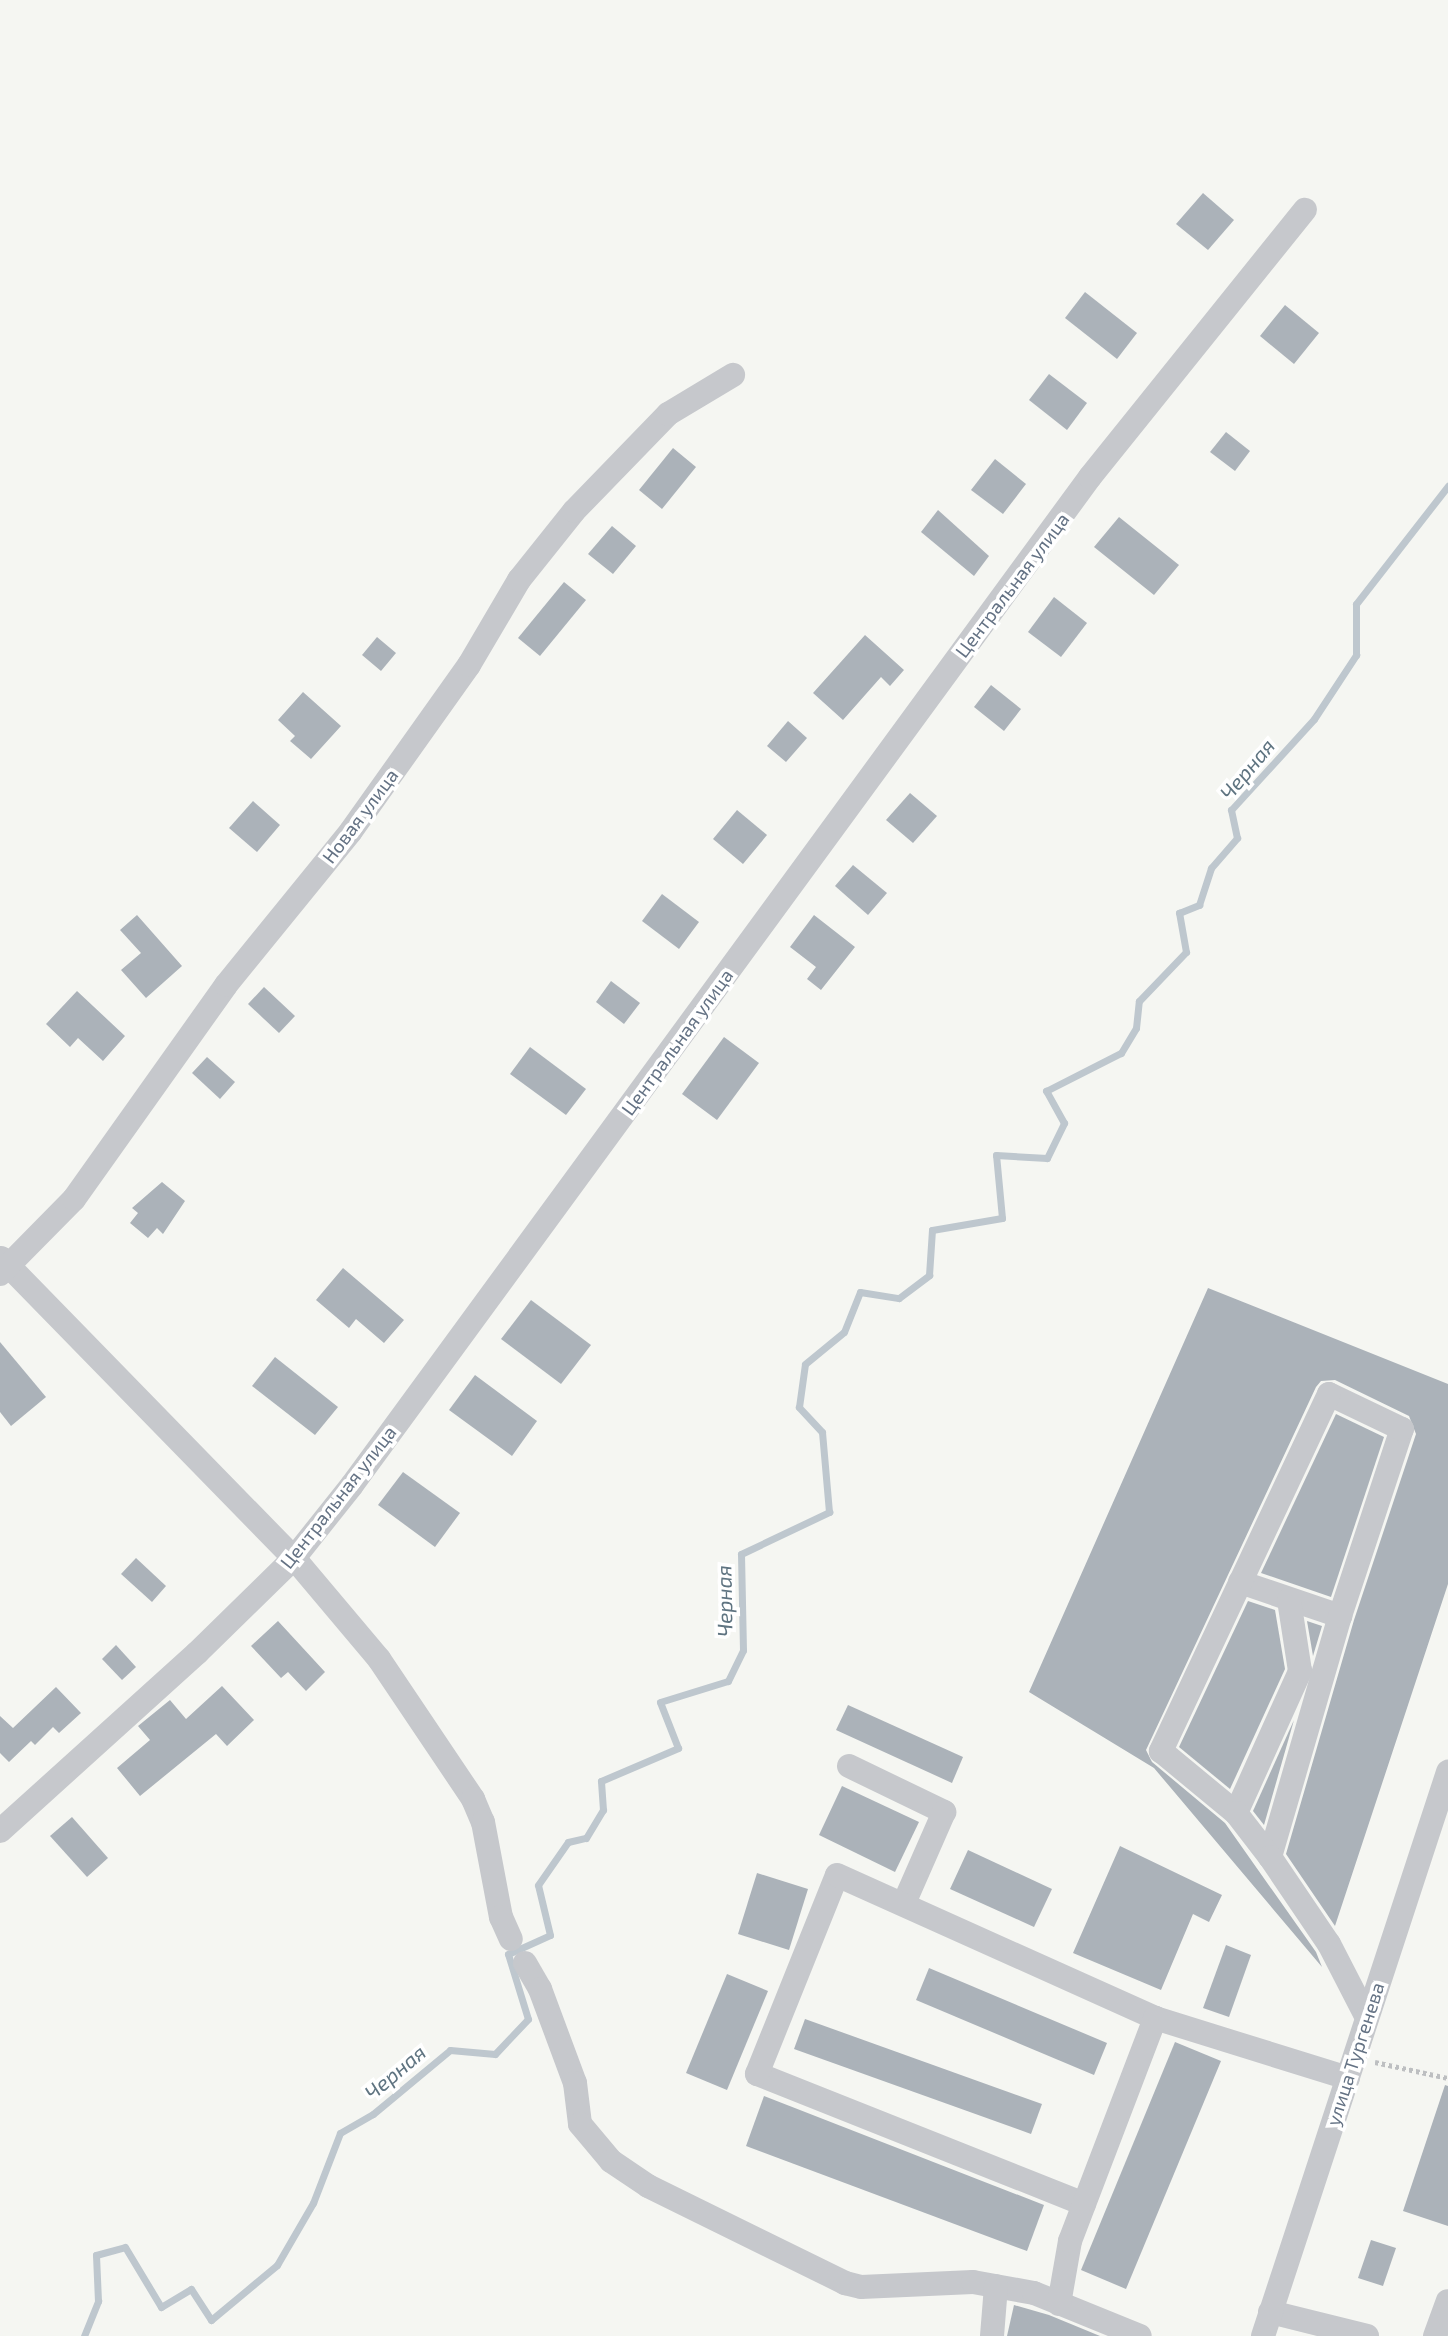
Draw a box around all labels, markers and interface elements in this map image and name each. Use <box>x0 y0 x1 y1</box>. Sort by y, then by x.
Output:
street label: Центральная улица <box>950 508 1074 662</box>
water label: Черная <box>1214 733 1280 805</box>
street label: Новая улица <box>317 764 403 868</box>
street label: Центральная улица <box>616 965 738 1119</box>
street label: Центральная улица <box>275 1421 401 1573</box>
water label: Черная <box>711 1565 737 1637</box>
street label: улица Тургенева <box>1321 1979 1389 2129</box>
water label: Черная <box>359 2039 431 2105</box>

